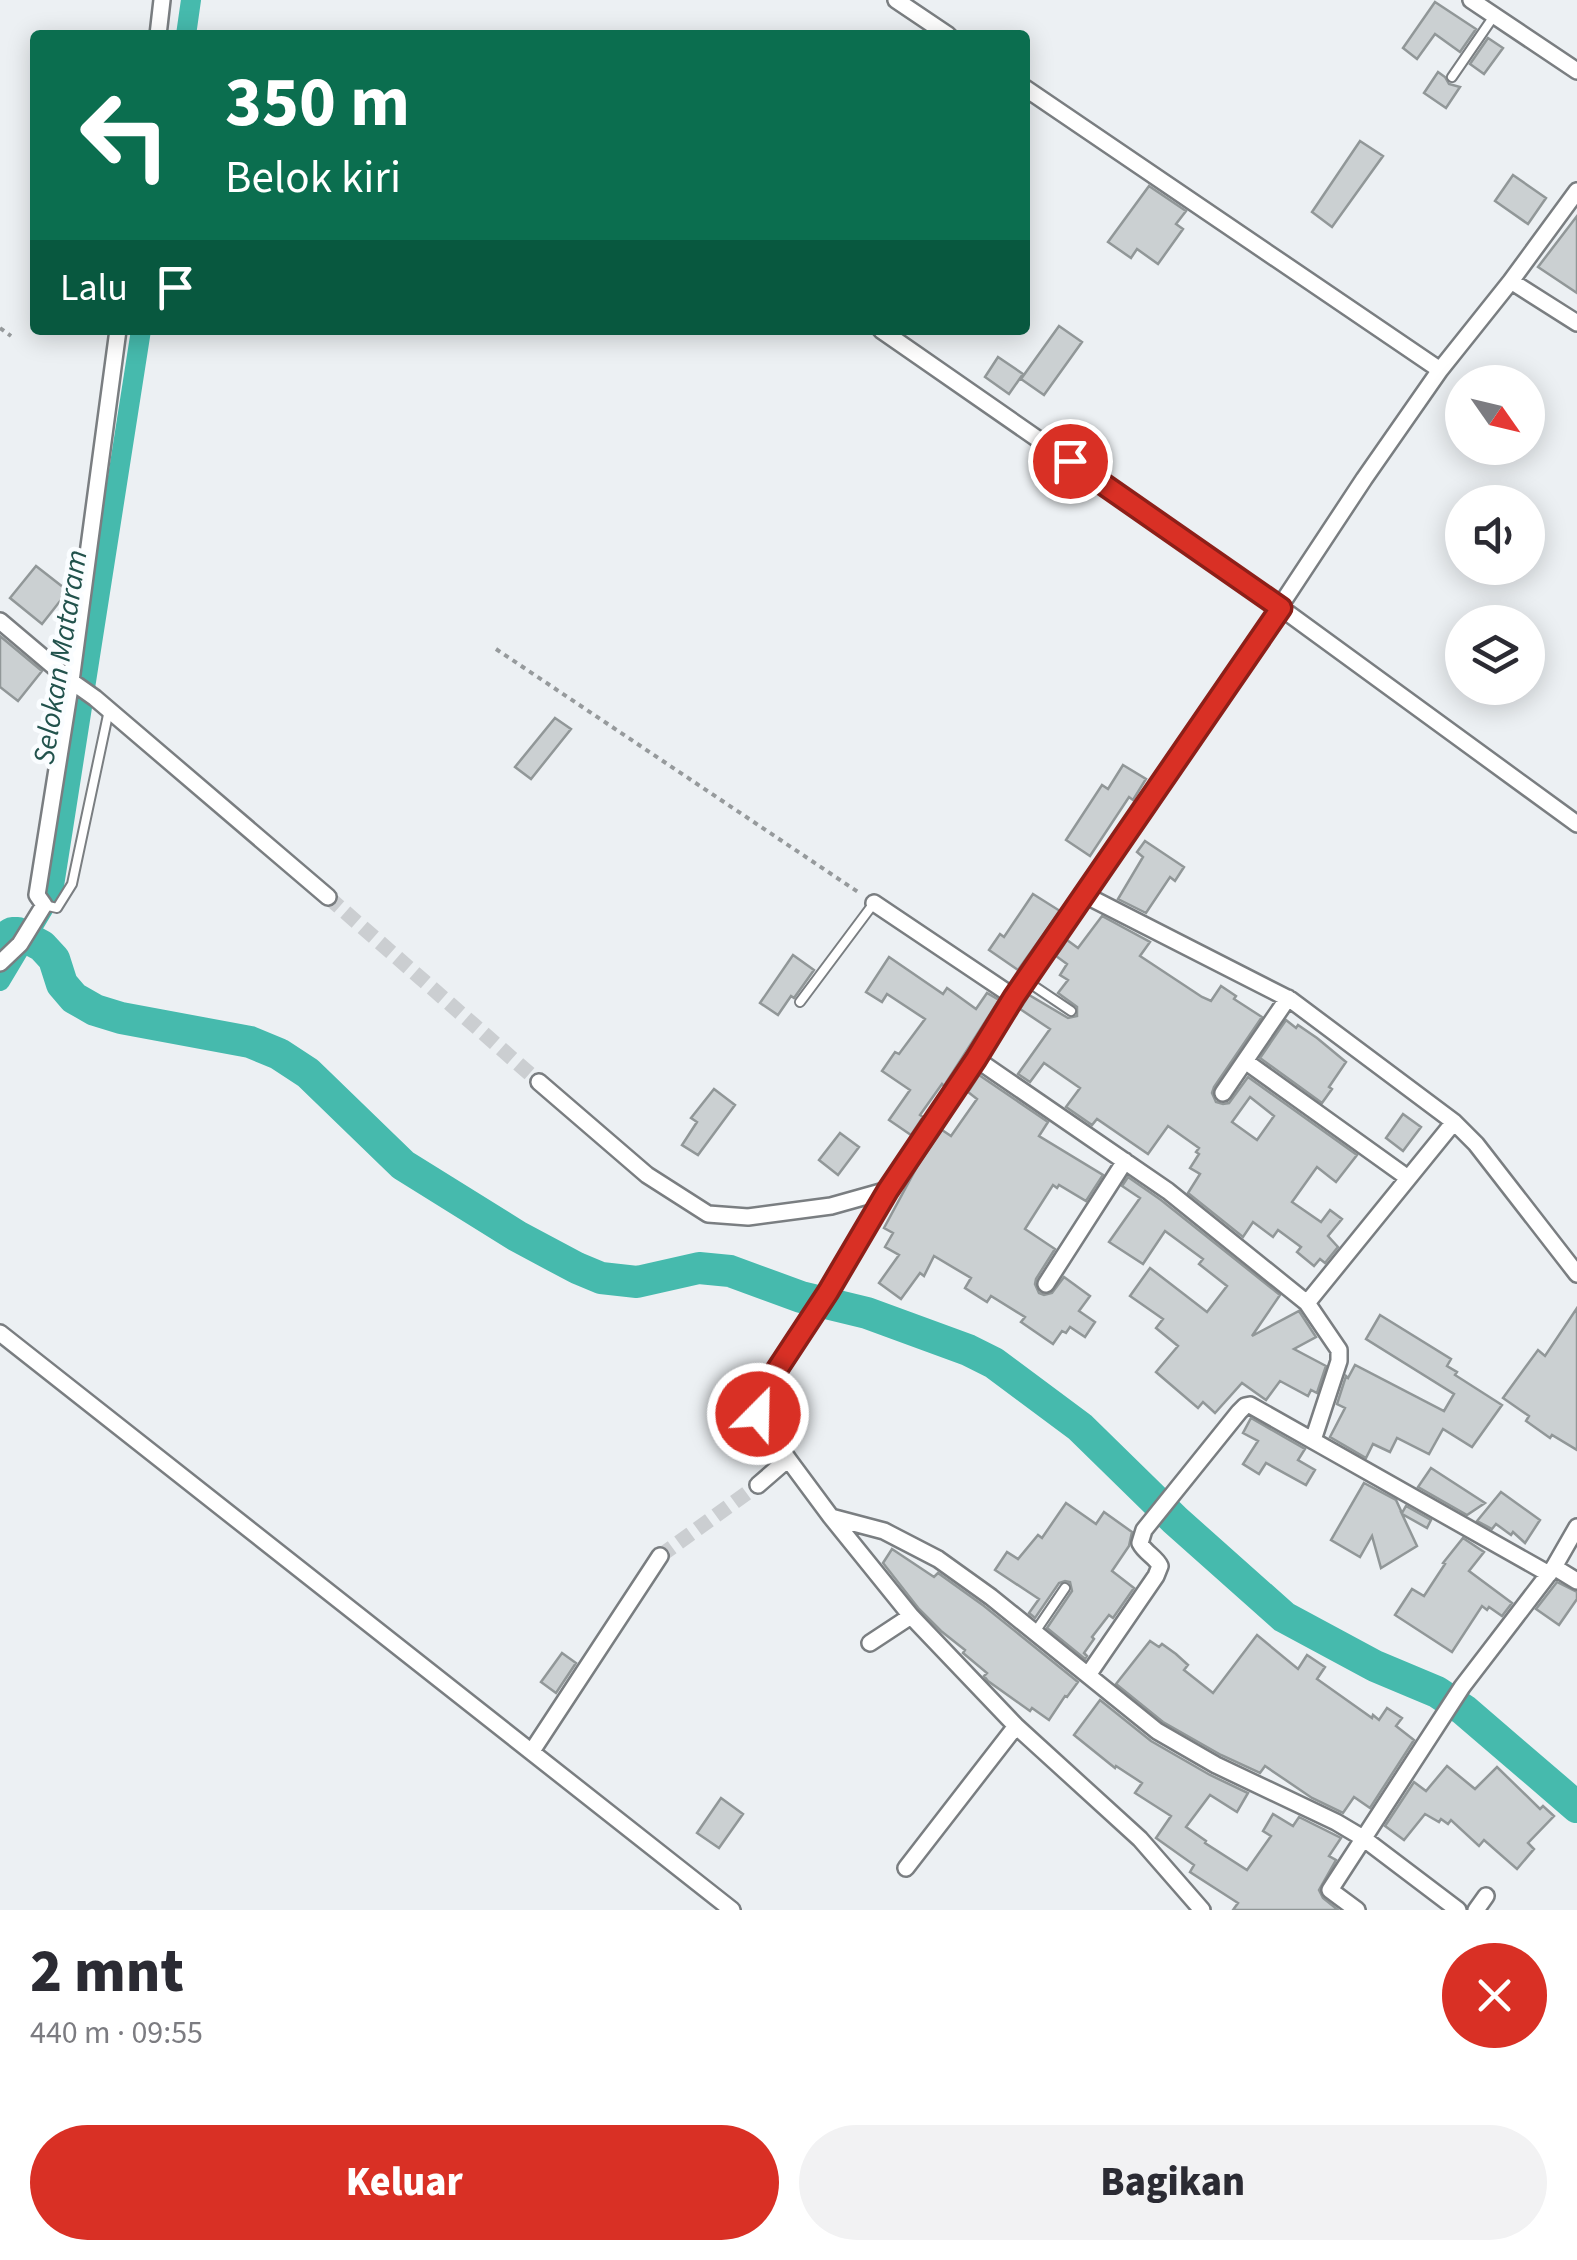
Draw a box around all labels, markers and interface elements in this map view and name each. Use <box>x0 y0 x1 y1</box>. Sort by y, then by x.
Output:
text: 350 m <box>225 53 410 153</box>
icon: left <box>60 70 190 200</box>
text: Belok kiri <box>225 146 401 210</box>
icon: arrive <box>148 260 203 315</box>
text: Lalu <box>60 261 128 315</box>
north arrow <box>1445 365 1545 465</box>
map controls <box>1445 365 1545 705</box>
pin <box>1028 419 1113 504</box>
icon: arrive <box>1043 434 1098 489</box>
button: sound <box>1445 485 1545 585</box>
water label: Selokan Mataram <box>22 547 99 767</box>
button: layers <box>1445 605 1545 705</box>
position arrow <box>706 1362 810 1466</box>
text: 2 mnt <box>30 1930 184 2015</box>
button: close <box>1442 1943 1547 2048</box>
text: 440 m · 09:55 <box>30 2010 203 2056</box>
button: Keluar <box>30 2125 779 2240</box>
button: Bagikan <box>799 2125 1547 2240</box>

